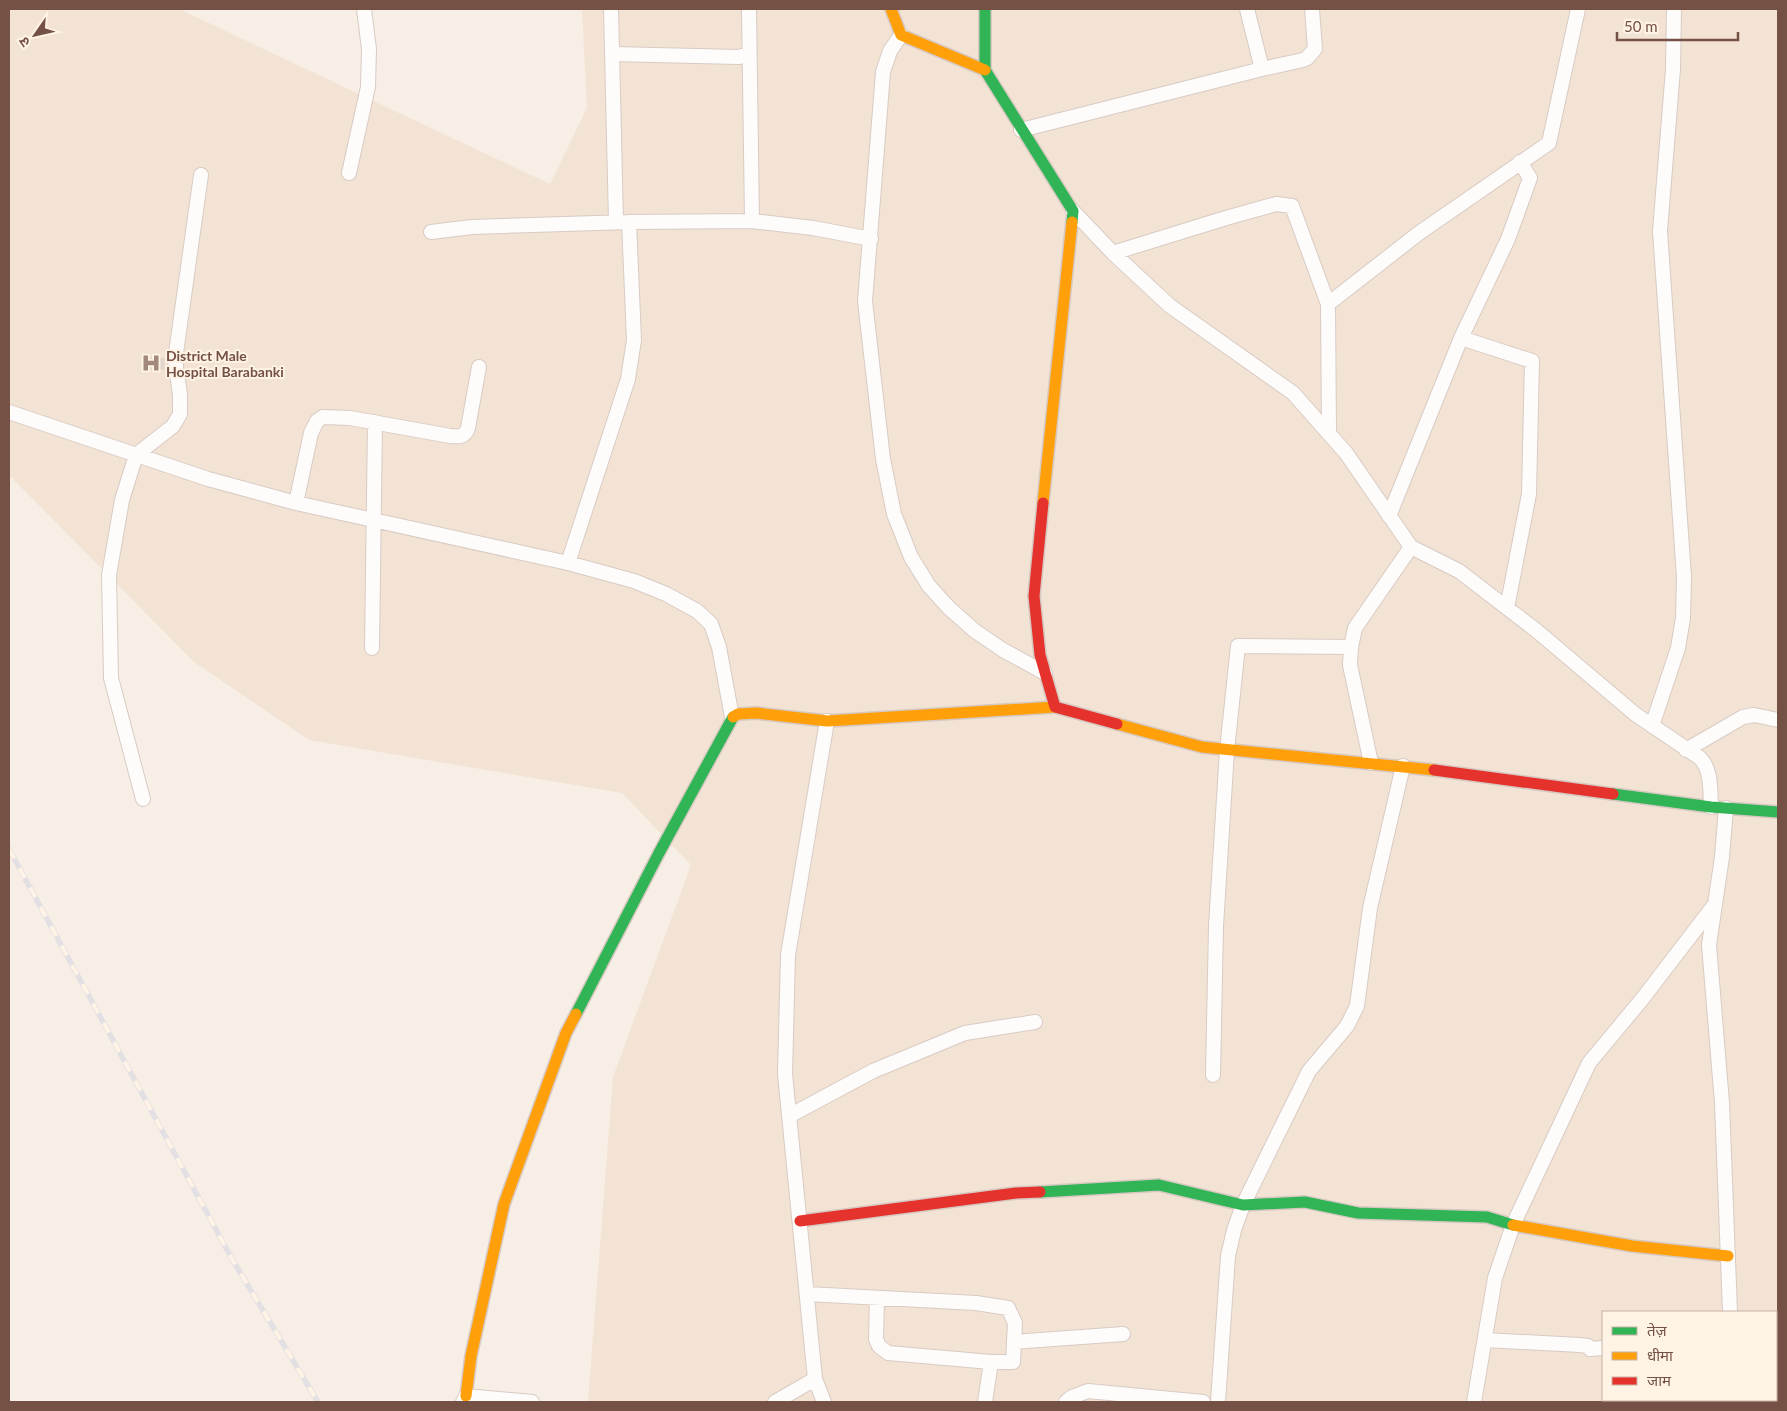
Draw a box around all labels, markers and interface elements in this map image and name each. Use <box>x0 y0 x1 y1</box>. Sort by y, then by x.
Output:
north arrow <box>10 10 60 60</box>
scale bar <box>1617 10 1738 42</box>
text: 50 m <box>1624 17 1658 35</box>
text: उ <box>14 34 33 51</box>
place label: District Male Hospital Barabanki <box>166 347 284 380</box>
hospital icon: District Male Hospital Barabanki <box>140 352 162 374</box>
legend <box>1602 1311 1777 1401</box>
text: तेज़ <box>1647 1321 1668 1339</box>
text: धीमा <box>1647 1346 1674 1364</box>
text: जाम <box>1647 1371 1672 1389</box>

